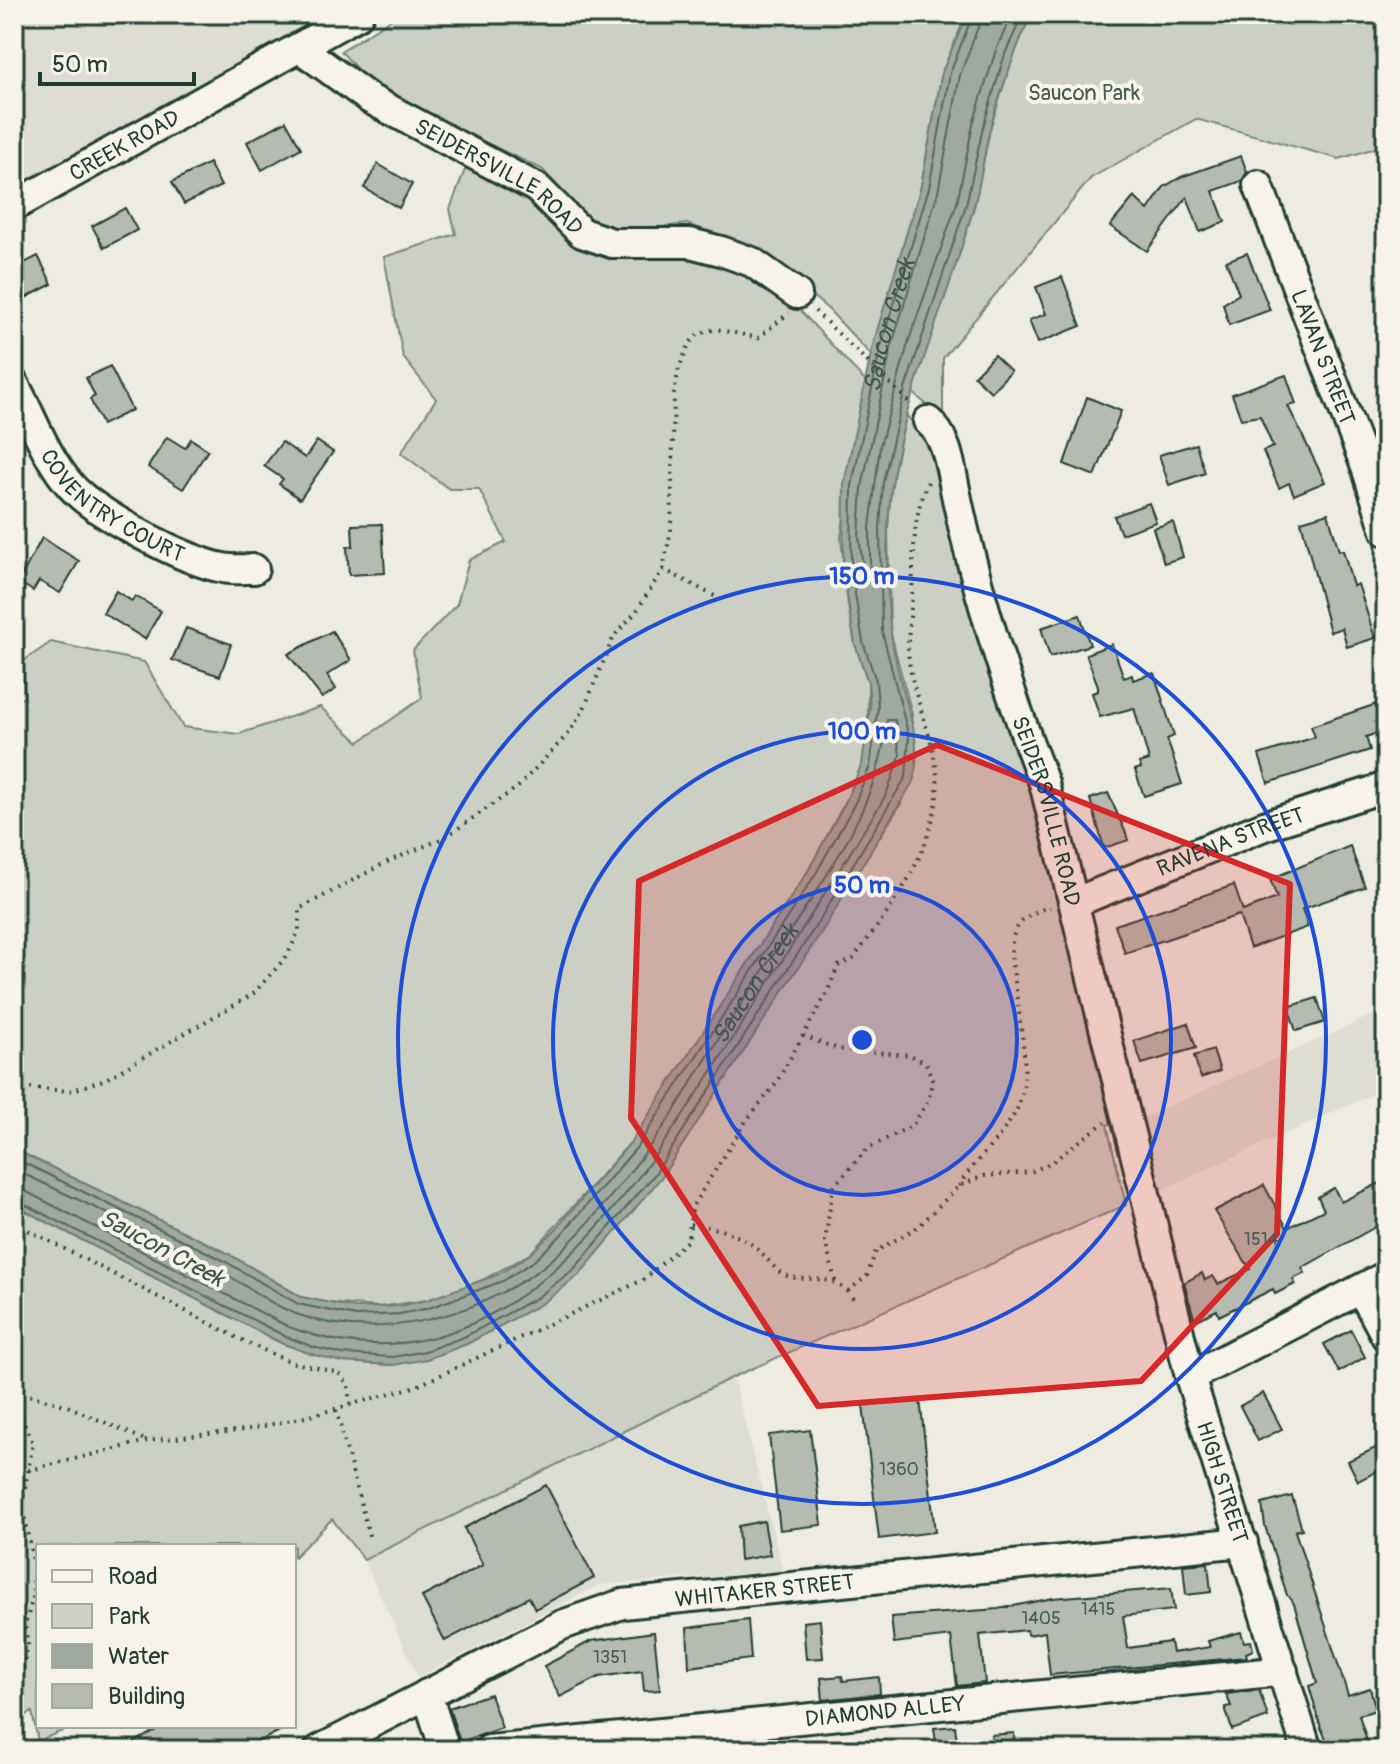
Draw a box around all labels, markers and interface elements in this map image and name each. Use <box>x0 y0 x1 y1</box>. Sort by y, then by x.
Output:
scale bar <box>40 36 194 86</box>
text: 50 m <box>52 50 108 79</box>
park label: Saucon Park <box>1028 79 1140 107</box>
street label: CREEK ROAD <box>64 104 185 188</box>
street label: SEIDERSVILLE ROAD <box>410 112 589 241</box>
water label: Saucon Creek <box>858 253 922 394</box>
street label: LAVAN STREET <box>1284 286 1361 429</box>
street label: COVENTRY COURT <box>34 444 189 569</box>
text: 150 m <box>829 562 895 591</box>
street label: SEIDERSVILLE ROAD <box>1005 712 1087 909</box>
text: 100 m <box>828 717 896 746</box>
street label: RAVENA STREET <box>1153 801 1308 883</box>
text: 50 m <box>834 871 890 900</box>
water label: Saucon Creek <box>706 917 806 1049</box>
centre of rings <box>848 1026 876 1054</box>
water label: Saucon Creek <box>94 1203 231 1294</box>
house number: 1514 <box>1244 1228 1279 1251</box>
street label: HIGH STREET <box>1190 1418 1254 1547</box>
house number: 1360 <box>879 1458 919 1481</box>
legend <box>36 1544 296 1728</box>
text: Road <box>108 1562 158 1591</box>
street label: WHITAKER STREET <box>674 1568 855 1614</box>
house number: 1415 <box>1081 1598 1115 1621</box>
text: Park <box>108 1602 150 1631</box>
house number: 1405 <box>1021 1607 1061 1630</box>
text: Water <box>108 1642 169 1671</box>
house number: 1351 <box>593 1646 627 1669</box>
text: Building <box>108 1682 185 1711</box>
street label: DIAMOND ALLEY <box>804 1690 967 1733</box>

